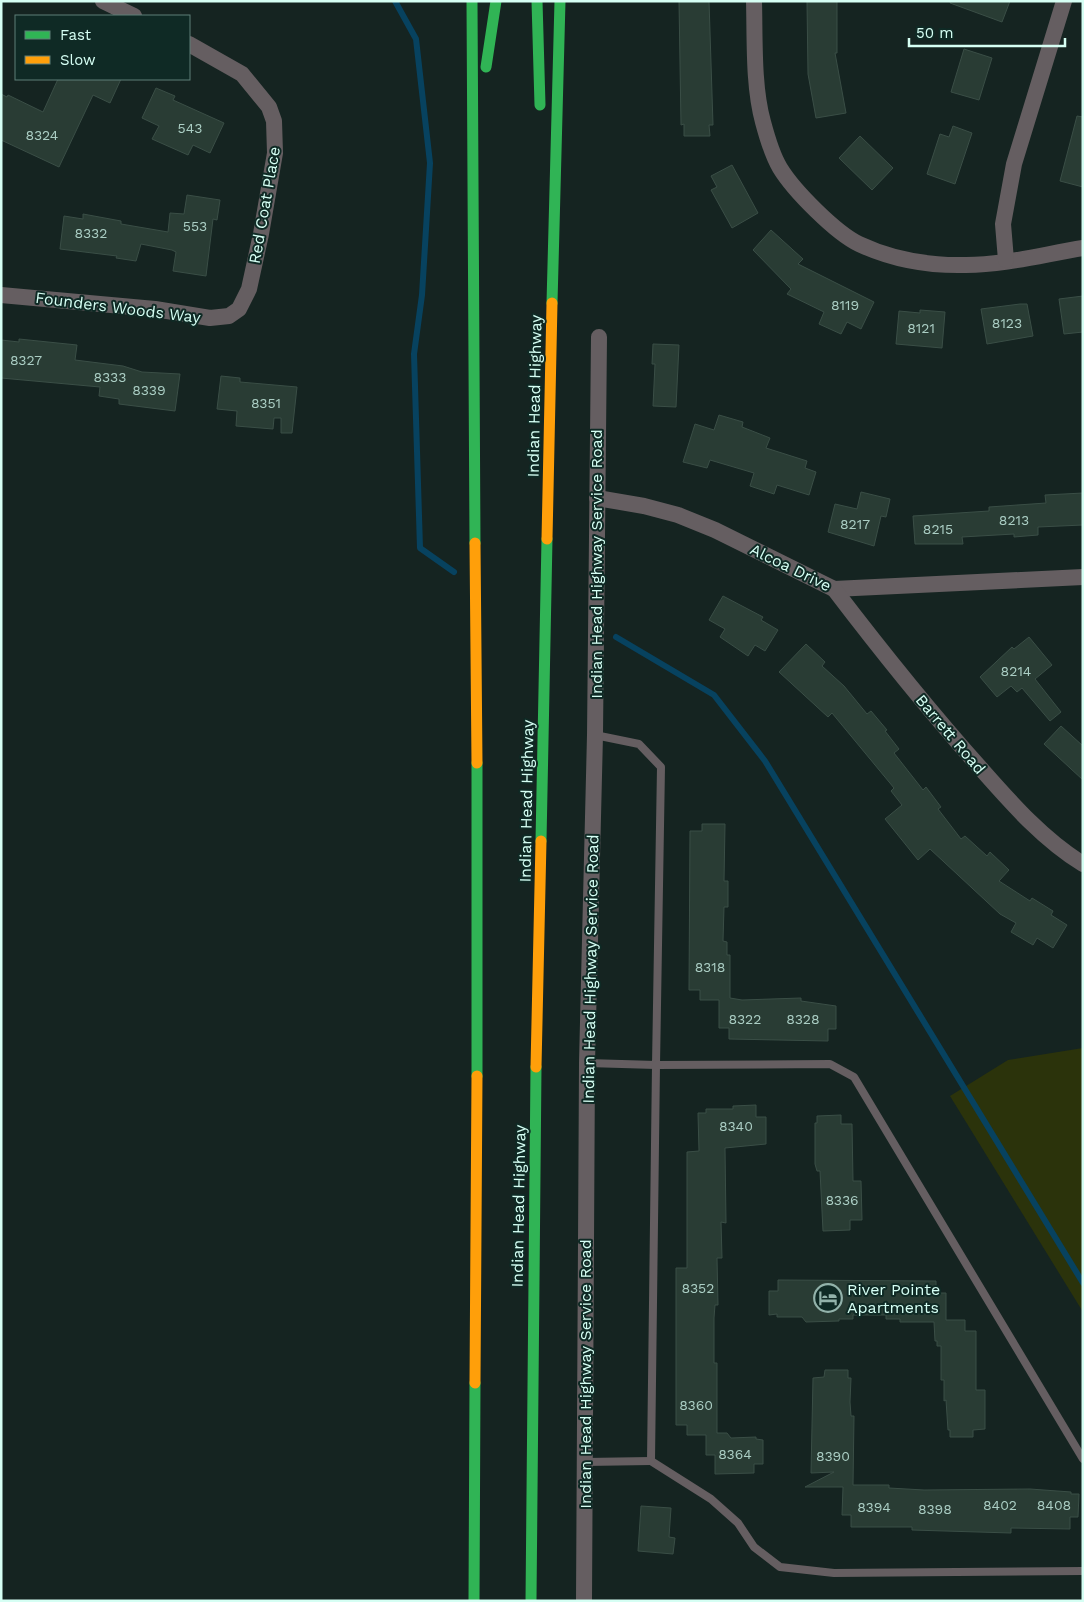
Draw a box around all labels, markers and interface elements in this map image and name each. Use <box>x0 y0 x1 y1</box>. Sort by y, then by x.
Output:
legend <box>15 15 190 80</box>
scale bar <box>909 15 1065 47</box>
text: 50 m <box>916 24 953 42</box>
text: Fast <box>60 26 92 44</box>
text: Slow <box>60 51 96 69</box>
house number: 543 <box>178 120 202 136</box>
house number: 8324 <box>26 127 58 143</box>
street label: Red Coat Place <box>245 145 284 265</box>
house number: 553 <box>183 218 207 234</box>
house number: 8332 <box>75 225 107 241</box>
street label: Founders Woods Way <box>34 288 202 327</box>
house number: 8119 <box>831 297 859 313</box>
street label: Indian Head Highway <box>524 314 545 478</box>
house number: 8123 <box>992 315 1022 331</box>
house number: 8121 <box>907 320 935 336</box>
house number: 8327 <box>10 352 42 368</box>
house number: 8333 <box>94 369 126 385</box>
house number: 8339 <box>132 382 166 398</box>
house number: 8351 <box>251 395 281 411</box>
street label: Indian Head Highway Service Road <box>587 429 606 699</box>
house number: 8213 <box>999 512 1029 528</box>
house number: 8217 <box>840 516 870 532</box>
house number: 8215 <box>923 521 953 537</box>
street label: Alcoa Drive <box>747 540 834 595</box>
house number: 8214 <box>1001 663 1031 679</box>
street label: Barrett Road <box>912 691 989 778</box>
street label: Indian Head Highway <box>516 719 537 883</box>
street label: Indian Head Highway Service Road <box>579 834 602 1104</box>
house number: 8318 <box>695 959 725 975</box>
house number: 8322 <box>729 1011 761 1027</box>
house number: 8328 <box>786 1011 820 1027</box>
house number: 8340 <box>719 1118 753 1134</box>
street label: Indian Head Highway <box>508 1124 529 1288</box>
house number: 8336 <box>825 1192 859 1208</box>
street label: Indian Head Highway Service Road <box>576 1239 595 1509</box>
house number: 8352 <box>682 1280 714 1296</box>
place label: River Pointe Apartments <box>847 1280 940 1317</box>
hotel icon: River Pointe Apartments <box>813 1283 843 1313</box>
house number: 8360 <box>679 1397 713 1413</box>
house number: 8364 <box>718 1446 752 1462</box>
house number: 8390 <box>816 1448 850 1464</box>
house number: 8402 <box>983 1497 1017 1513</box>
house number: 8408 <box>1037 1497 1071 1513</box>
house number: 8394 <box>857 1499 891 1515</box>
house number: 8398 <box>918 1501 952 1517</box>

